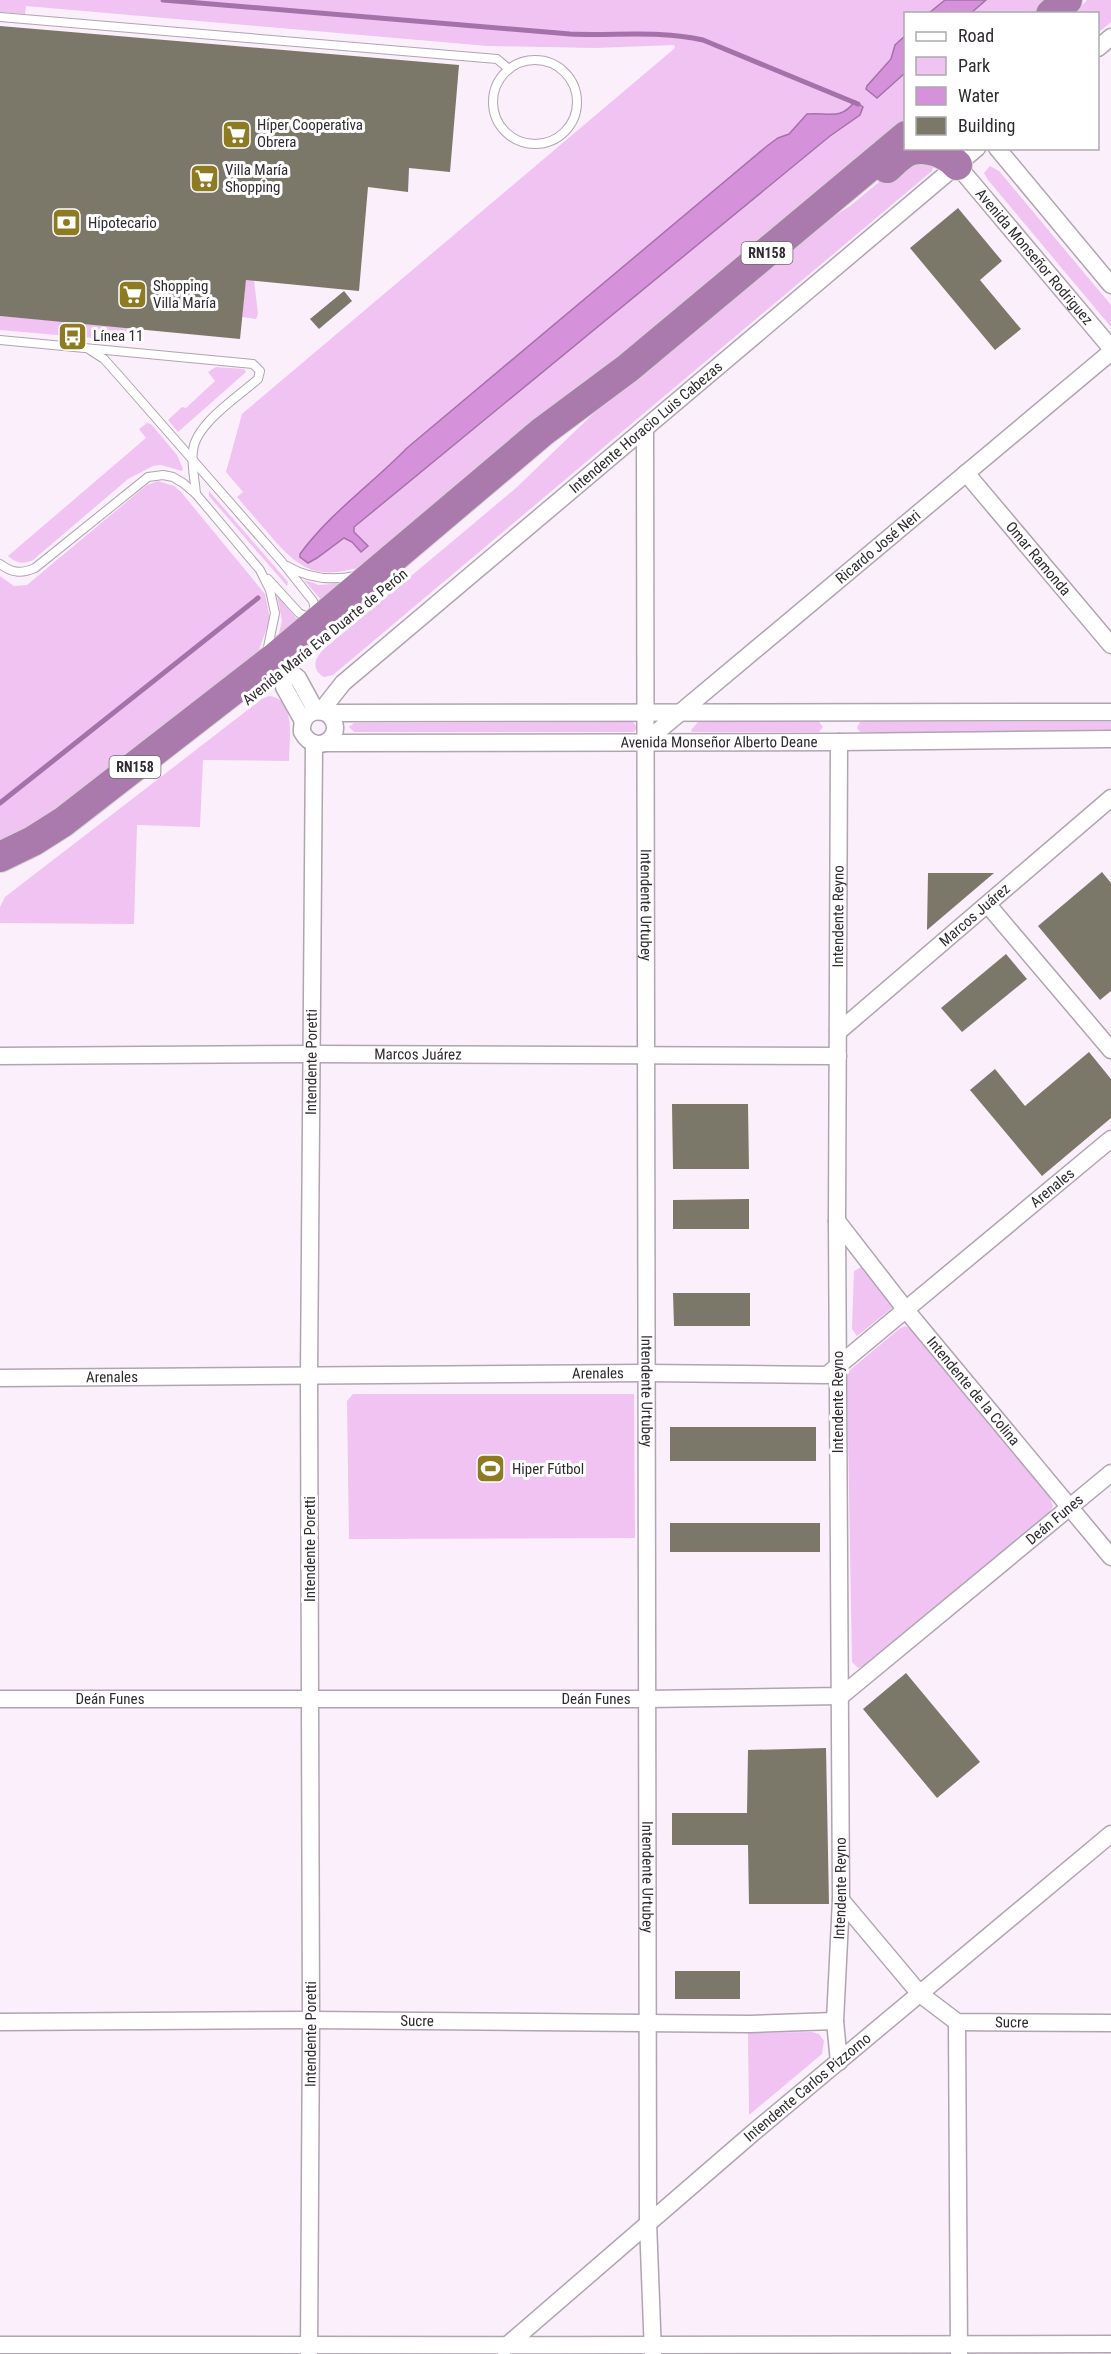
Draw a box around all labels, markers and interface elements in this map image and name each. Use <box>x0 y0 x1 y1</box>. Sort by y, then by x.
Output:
legend <box>904 12 1099 150</box>
text: Road <box>958 25 994 46</box>
text: Park <box>958 55 990 76</box>
text: Water <box>958 85 1000 106</box>
text: Building <box>958 115 1015 136</box>
place label: Hiper Cooperativa Obrera <box>257 116 363 151</box>
supermarket icon: Hiper Cooperativa Obrera <box>220 118 252 150</box>
place label: Villa María Shopping <box>225 161 288 196</box>
supermarket icon: Villa María Shopping <box>188 163 220 195</box>
street label: Avenida Monseñor Rodriguez <box>972 185 1097 329</box>
bank icon: Hipotecario <box>51 207 83 239</box>
place label: Hipotecario <box>88 214 157 232</box>
road number: RN158 <box>742 242 792 264</box>
place label: Shopping Villa María <box>153 277 216 312</box>
supermarket icon: Shopping Villa María <box>116 279 148 311</box>
bus stop icon: Línea 11 <box>56 320 88 352</box>
place label: Línea 11 <box>93 327 143 345</box>
street label: Intendente Horacio Luis Cabezas <box>566 358 726 497</box>
street label: Ricardo José Neri <box>832 506 924 587</box>
street label: Omar Ramonda <box>1002 518 1075 599</box>
street label: Avenida María Eva Duarte de Perón <box>239 565 411 709</box>
street label: Avenida Monseñor Alberto Deane <box>620 733 818 751</box>
road number: RN158 <box>110 756 160 778</box>
street label: Intendente Urtubey <box>637 849 655 961</box>
street label: Intendente Reyno <box>829 865 847 968</box>
street label: Marcos Juárez <box>936 880 1014 950</box>
street label: Intendente Poretti <box>302 1009 321 1115</box>
street label: Marcos Juárez <box>374 1045 462 1064</box>
street label: Arenales <box>1027 1164 1078 1211</box>
street label: Intendente de la Colina <box>923 1333 1024 1449</box>
street label: Intendente Urtubey <box>638 1335 656 1447</box>
street label: Intendente Reyno <box>829 1351 847 1453</box>
street label: Arenales <box>572 1364 624 1383</box>
street label: Arenales <box>86 1368 138 1386</box>
sports icon: Hiper Fútbol <box>475 1453 507 1485</box>
place label: Hiper Fútbol <box>512 1460 584 1478</box>
street label: Deán Funes <box>1022 1491 1087 1549</box>
street label: Intendente Poretti <box>301 1496 319 1602</box>
street label: Deán Funes <box>76 1690 145 1708</box>
street label: Deán Funes <box>562 1690 631 1708</box>
street label: Intendente Urtubey <box>638 1821 657 1933</box>
street label: Intendente Reyno <box>830 1837 850 1940</box>
street label: Intendente Poretti <box>302 1981 320 2087</box>
street label: Sucre <box>400 2012 434 2030</box>
street label: Sucre <box>995 2013 1029 2031</box>
street label: Intendente Carlos Pizzorno <box>740 2029 875 2146</box>

